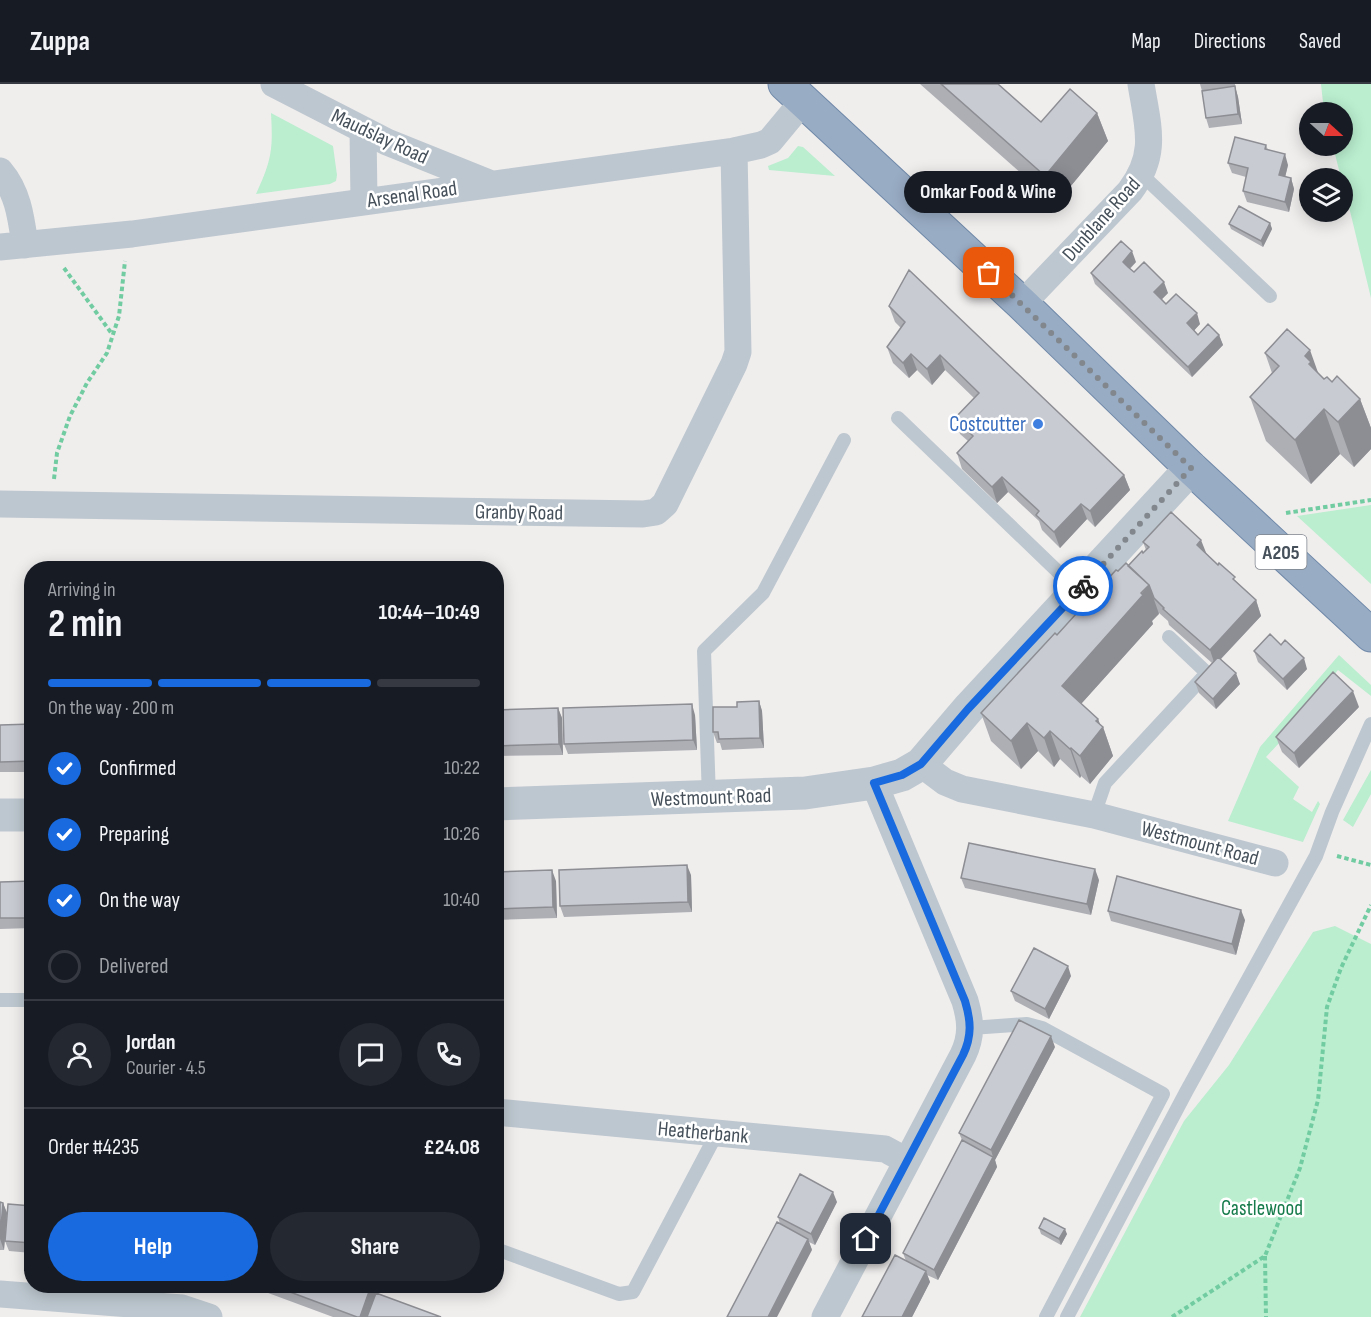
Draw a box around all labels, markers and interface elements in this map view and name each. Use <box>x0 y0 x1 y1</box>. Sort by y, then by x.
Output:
text: Zuppa <box>30 25 90 58</box>
text: Map <box>1131 29 1161 54</box>
text: Directions <box>1194 29 1266 54</box>
text: Saved <box>1299 29 1341 54</box>
north arrow <box>1299 102 1353 156</box>
map controls <box>1299 102 1353 222</box>
street label: Maudslay Road <box>327 103 432 170</box>
button: layers <box>1299 168 1353 222</box>
callout: Omkar Food & Wine <box>905 171 1073 213</box>
street label: Dunblane Road <box>1057 172 1146 267</box>
street label: Arsenal Road <box>365 176 459 213</box>
text: Omkar Food & Wine <box>920 180 1056 204</box>
pin <box>963 247 1014 298</box>
icon: bag <box>972 256 1005 289</box>
place label: Costcutter <box>949 412 1026 437</box>
marker: Costcutter <box>1031 417 1045 431</box>
street label: Granby Road <box>475 499 563 526</box>
road number: A205 <box>1256 535 1306 569</box>
courier <box>1053 556 1113 616</box>
icon: bike <box>1067 570 1100 603</box>
text: Arriving in <box>48 578 116 602</box>
text: 10:44–10:49 <box>379 599 480 626</box>
text: 2 min <box>48 601 122 648</box>
text: On the way · 200 m <box>48 696 174 720</box>
icon: check <box>48 752 81 785</box>
text: Confirmed <box>99 755 176 782</box>
text: 10:22 <box>444 756 480 780</box>
street label: Westmount Road <box>650 783 772 812</box>
street label: Westmount Road <box>1138 816 1261 871</box>
icon: check <box>48 818 81 851</box>
text: Preparing <box>99 821 169 848</box>
text: 10:26 <box>444 822 480 846</box>
icon: check <box>48 884 81 917</box>
text: On the way <box>99 887 180 914</box>
text: 10:40 <box>443 888 480 912</box>
text: Delivered <box>99 953 168 980</box>
button: person <box>48 1023 111 1086</box>
button: chat <box>339 1023 402 1086</box>
button: phone <box>417 1023 480 1086</box>
text: Jordan <box>126 1029 175 1056</box>
text: Courier · 4.5 <box>126 1056 206 1080</box>
street label: Heatherbank <box>657 1116 749 1149</box>
text: Order #4235 <box>48 1134 139 1161</box>
text: £24.08 <box>424 1134 480 1161</box>
park label: Castlewood <box>1221 1196 1303 1221</box>
button: Help <box>48 1212 258 1281</box>
button: Share <box>270 1212 480 1281</box>
pin <box>840 1213 891 1264</box>
icon: home <box>849 1222 882 1255</box>

